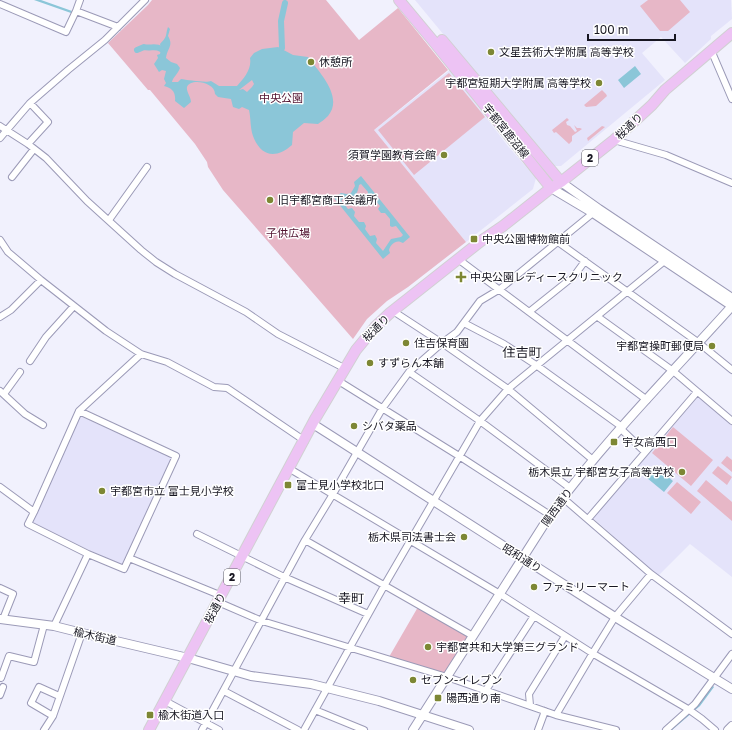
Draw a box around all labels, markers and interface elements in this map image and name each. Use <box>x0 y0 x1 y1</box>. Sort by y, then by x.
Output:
scale bar <box>588 16 675 42</box>
text: 100 m <box>594 22 628 37</box>
place label: 文星芸術大学附属 高等学校 <box>499 45 634 58</box>
marker: 文星芸術大学附属 高等学校 <box>486 47 496 57</box>
place label: 休憩所 <box>319 55 353 68</box>
marker: 休憩所 <box>306 57 316 67</box>
place label: 宇都宮短期大学附属 高等学校 <box>445 76 591 89</box>
marker: 宇都宮短期大学附属 高等学校 <box>594 78 604 88</box>
park label: 中央公園 <box>259 91 303 104</box>
street label: 宇都宮鹿沼線 <box>481 101 532 160</box>
street label: 桜通り <box>612 110 645 142</box>
place label: 須賀学園教育会館 <box>348 148 436 161</box>
marker: 須賀学園教育会館 <box>439 150 449 160</box>
road number: 2 <box>582 150 598 166</box>
place label: 旧宇都宮商工会議所 <box>278 193 378 206</box>
marker: 旧宇都宮商工会議所 <box>265 195 275 205</box>
park label: 子供広場 <box>266 226 310 239</box>
place label: 中央公園博物館前 <box>482 232 570 245</box>
marker: 中央公園博物館前 <box>469 234 479 244</box>
place label: 中央公園レディースクリニック <box>470 270 623 283</box>
marker: 中央公園レディースクリニック <box>455 271 467 283</box>
street label: 桜通り <box>359 311 392 344</box>
place label: 住吉保育園 <box>414 336 469 349</box>
marker: 住吉保育園 <box>401 338 411 348</box>
place label: 宇都宮操町郵便局 <box>616 339 704 352</box>
marker: 宇都宮操町郵便局 <box>707 341 717 351</box>
district label: 住吉町 <box>502 344 542 360</box>
place label: すずらん本舗 <box>378 356 444 369</box>
marker: すずらん本舗 <box>365 358 375 368</box>
place label: シバタ薬品 <box>362 419 417 432</box>
marker: シバタ薬品 <box>349 421 359 431</box>
place label: 宇女高西口 <box>622 435 677 448</box>
marker: 宇女高西口 <box>609 437 619 447</box>
place label: 栃木県立 宇都宮女子高等学校 <box>528 465 674 478</box>
marker: 栃木県立 宇都宮女子高等学校 <box>677 467 687 477</box>
place label: 富士見小学校北口 <box>296 478 384 491</box>
marker: 富士見小学校北口 <box>283 480 293 490</box>
place label: 宇都宮市立 富士見小学校 <box>110 484 234 497</box>
street label: 陽西通り <box>538 485 575 528</box>
marker: 宇都宮市立 富士見小学校 <box>97 486 107 496</box>
place label: 栃木県司法書士会 <box>368 530 456 543</box>
marker: 栃木県司法書士会 <box>459 532 469 542</box>
street label: 昭和通り <box>500 540 544 575</box>
road number: 2 <box>224 569 240 585</box>
place label: ファミリーマート <box>542 580 630 593</box>
marker: ファミリーマート <box>529 582 539 592</box>
street label: 桜通り <box>201 590 228 625</box>
district label: 幸町 <box>338 590 364 606</box>
street label: 楡木街道 <box>72 624 118 647</box>
place label: 宇都宮共和大学第三グランド <box>436 640 579 653</box>
marker: 宇都宮共和大学第三グランド <box>423 642 433 652</box>
place label: セブン-イレブン <box>421 673 502 686</box>
marker: セブン-イレブン <box>408 675 418 685</box>
place label: 陽西通り南 <box>446 691 501 704</box>
marker: 陽西通り南 <box>433 693 443 703</box>
place label: 楡木街道入口 <box>158 708 224 721</box>
marker: 楡木街道入口 <box>145 710 155 720</box>

